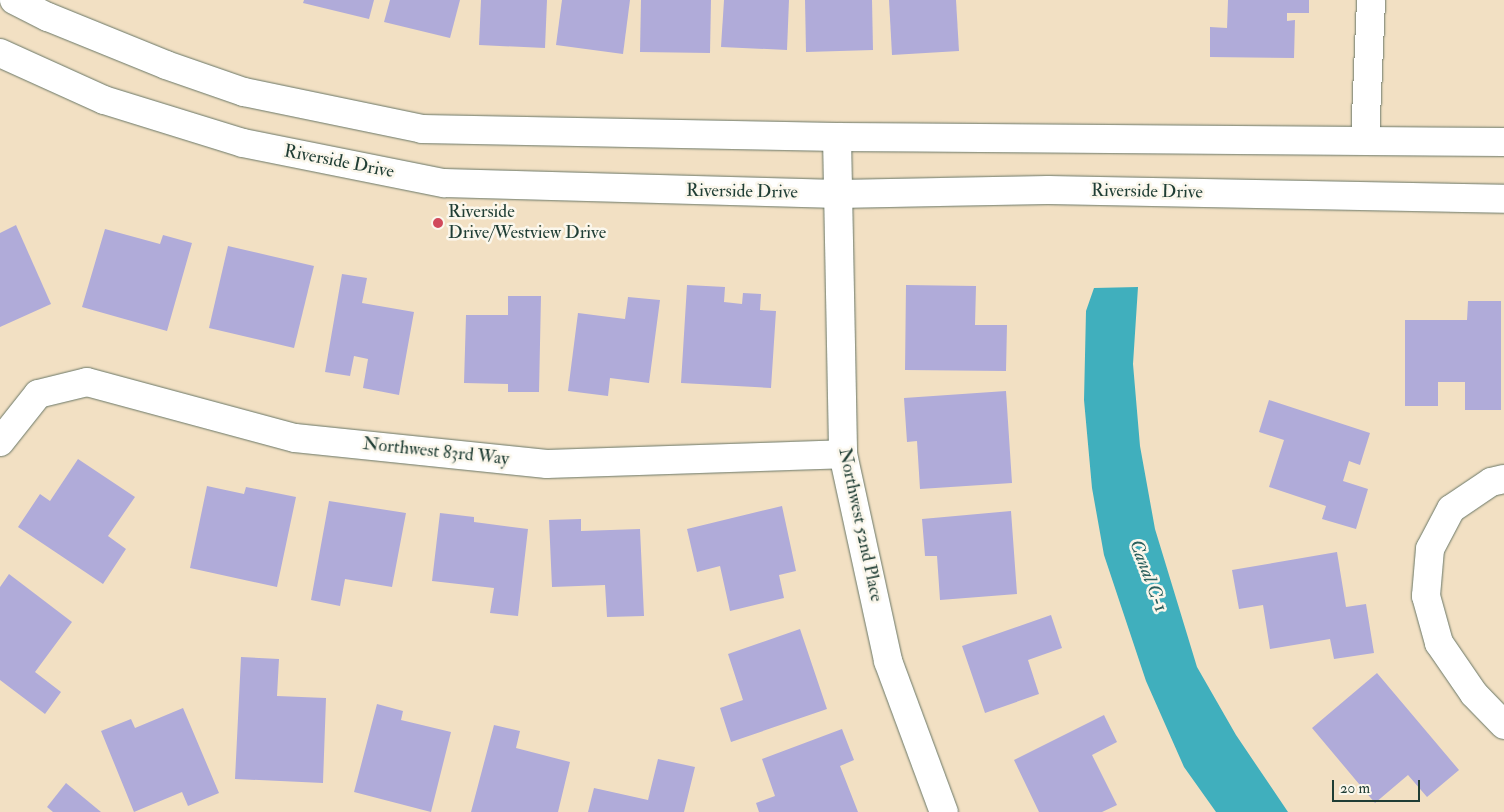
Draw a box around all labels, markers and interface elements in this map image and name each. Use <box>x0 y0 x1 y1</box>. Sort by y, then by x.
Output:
street label: Riverside Drive <box>282 141 396 183</box>
street label: Riverside Drive <box>686 180 798 204</box>
street label: Riverside Drive <box>1091 180 1203 204</box>
place label: Riverside Drive/Westview Drive <box>448 202 606 244</box>
marker: Riverside Drive/Westview Drive <box>432 217 444 229</box>
street label: Northwest 83rd Way <box>362 434 510 470</box>
street label: Northwest 52nd Place <box>833 446 887 604</box>
water label: Canal C-1 <box>1124 536 1172 616</box>
scale bar <box>1334 770 1422 802</box>
text: 20 m <box>1340 779 1370 798</box>

